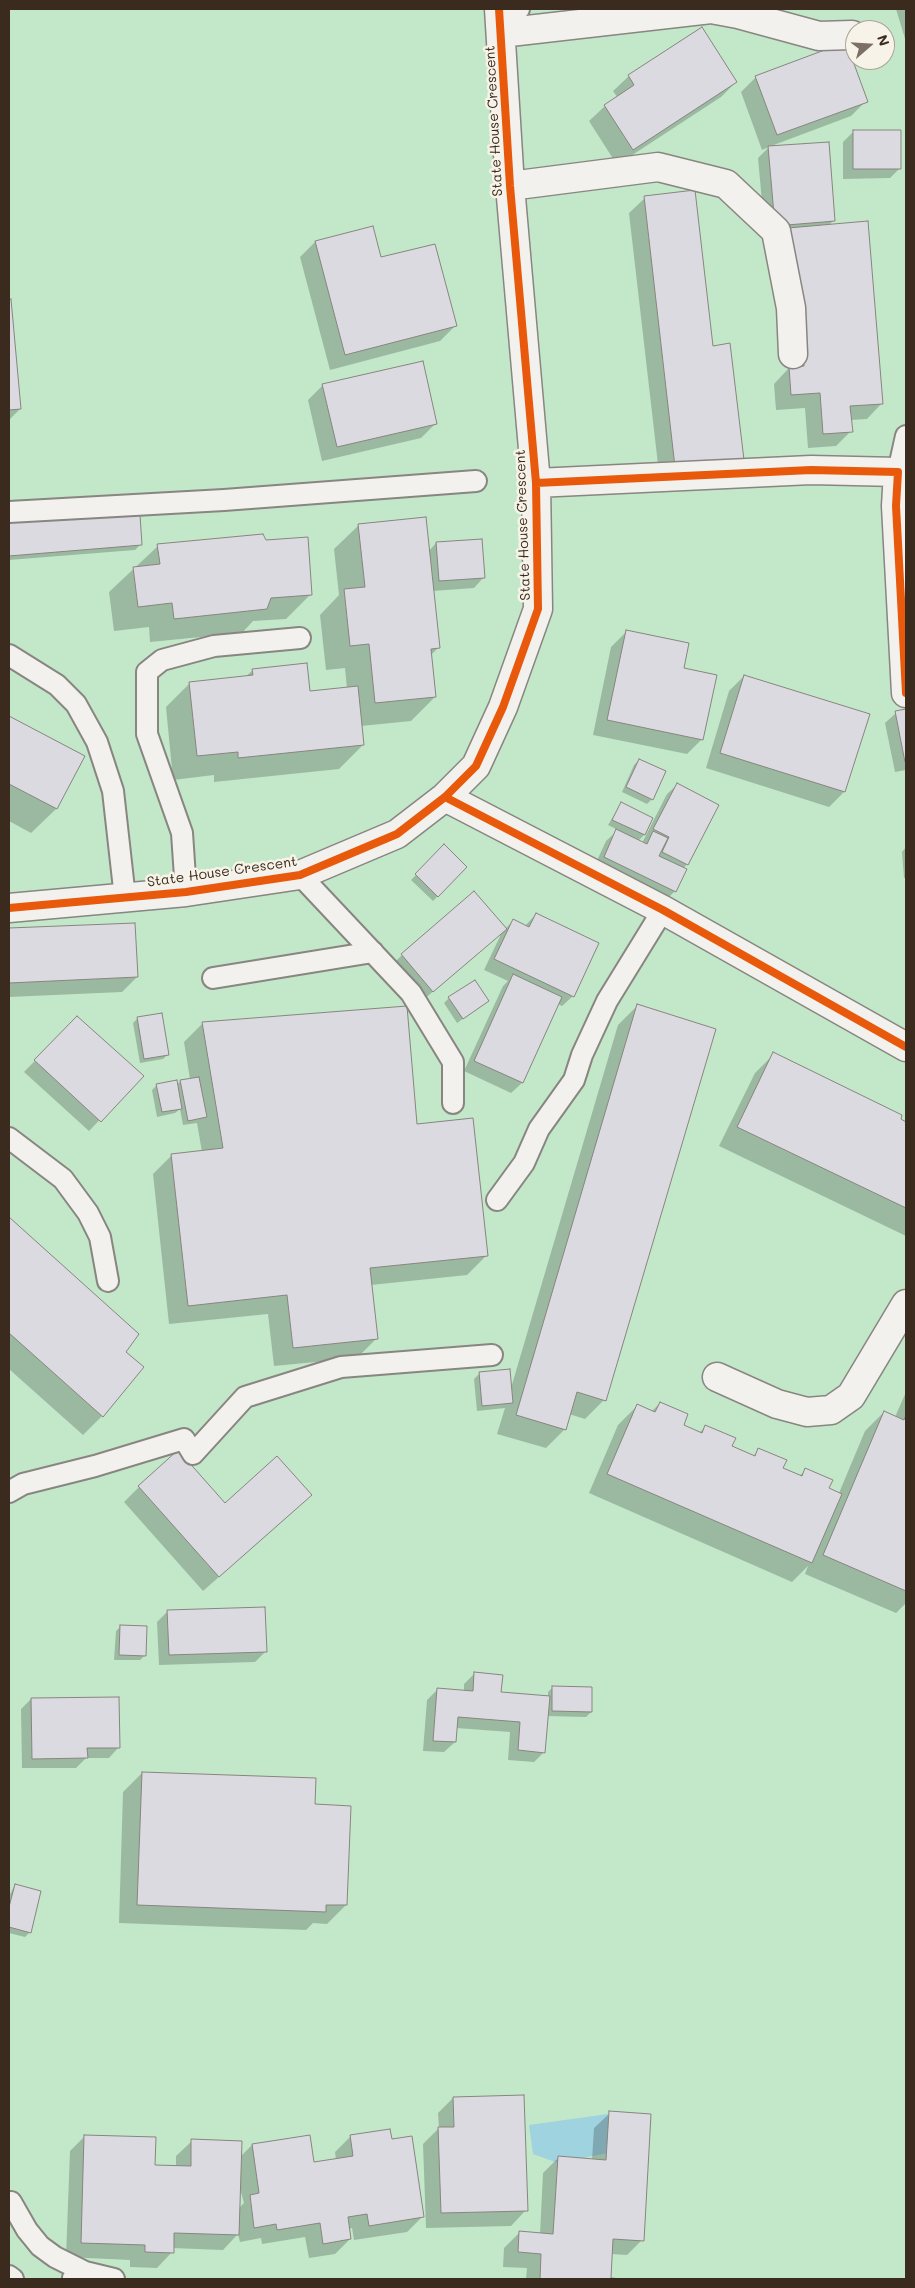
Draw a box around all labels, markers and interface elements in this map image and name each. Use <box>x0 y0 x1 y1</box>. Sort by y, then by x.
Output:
north arrow <box>845 20 895 70</box>
text: N <box>873 32 894 48</box>
street label: State House Crescent <box>482 45 506 197</box>
street label: State House Crescent <box>512 449 534 601</box>
street label: State House Crescent <box>146 853 298 891</box>

